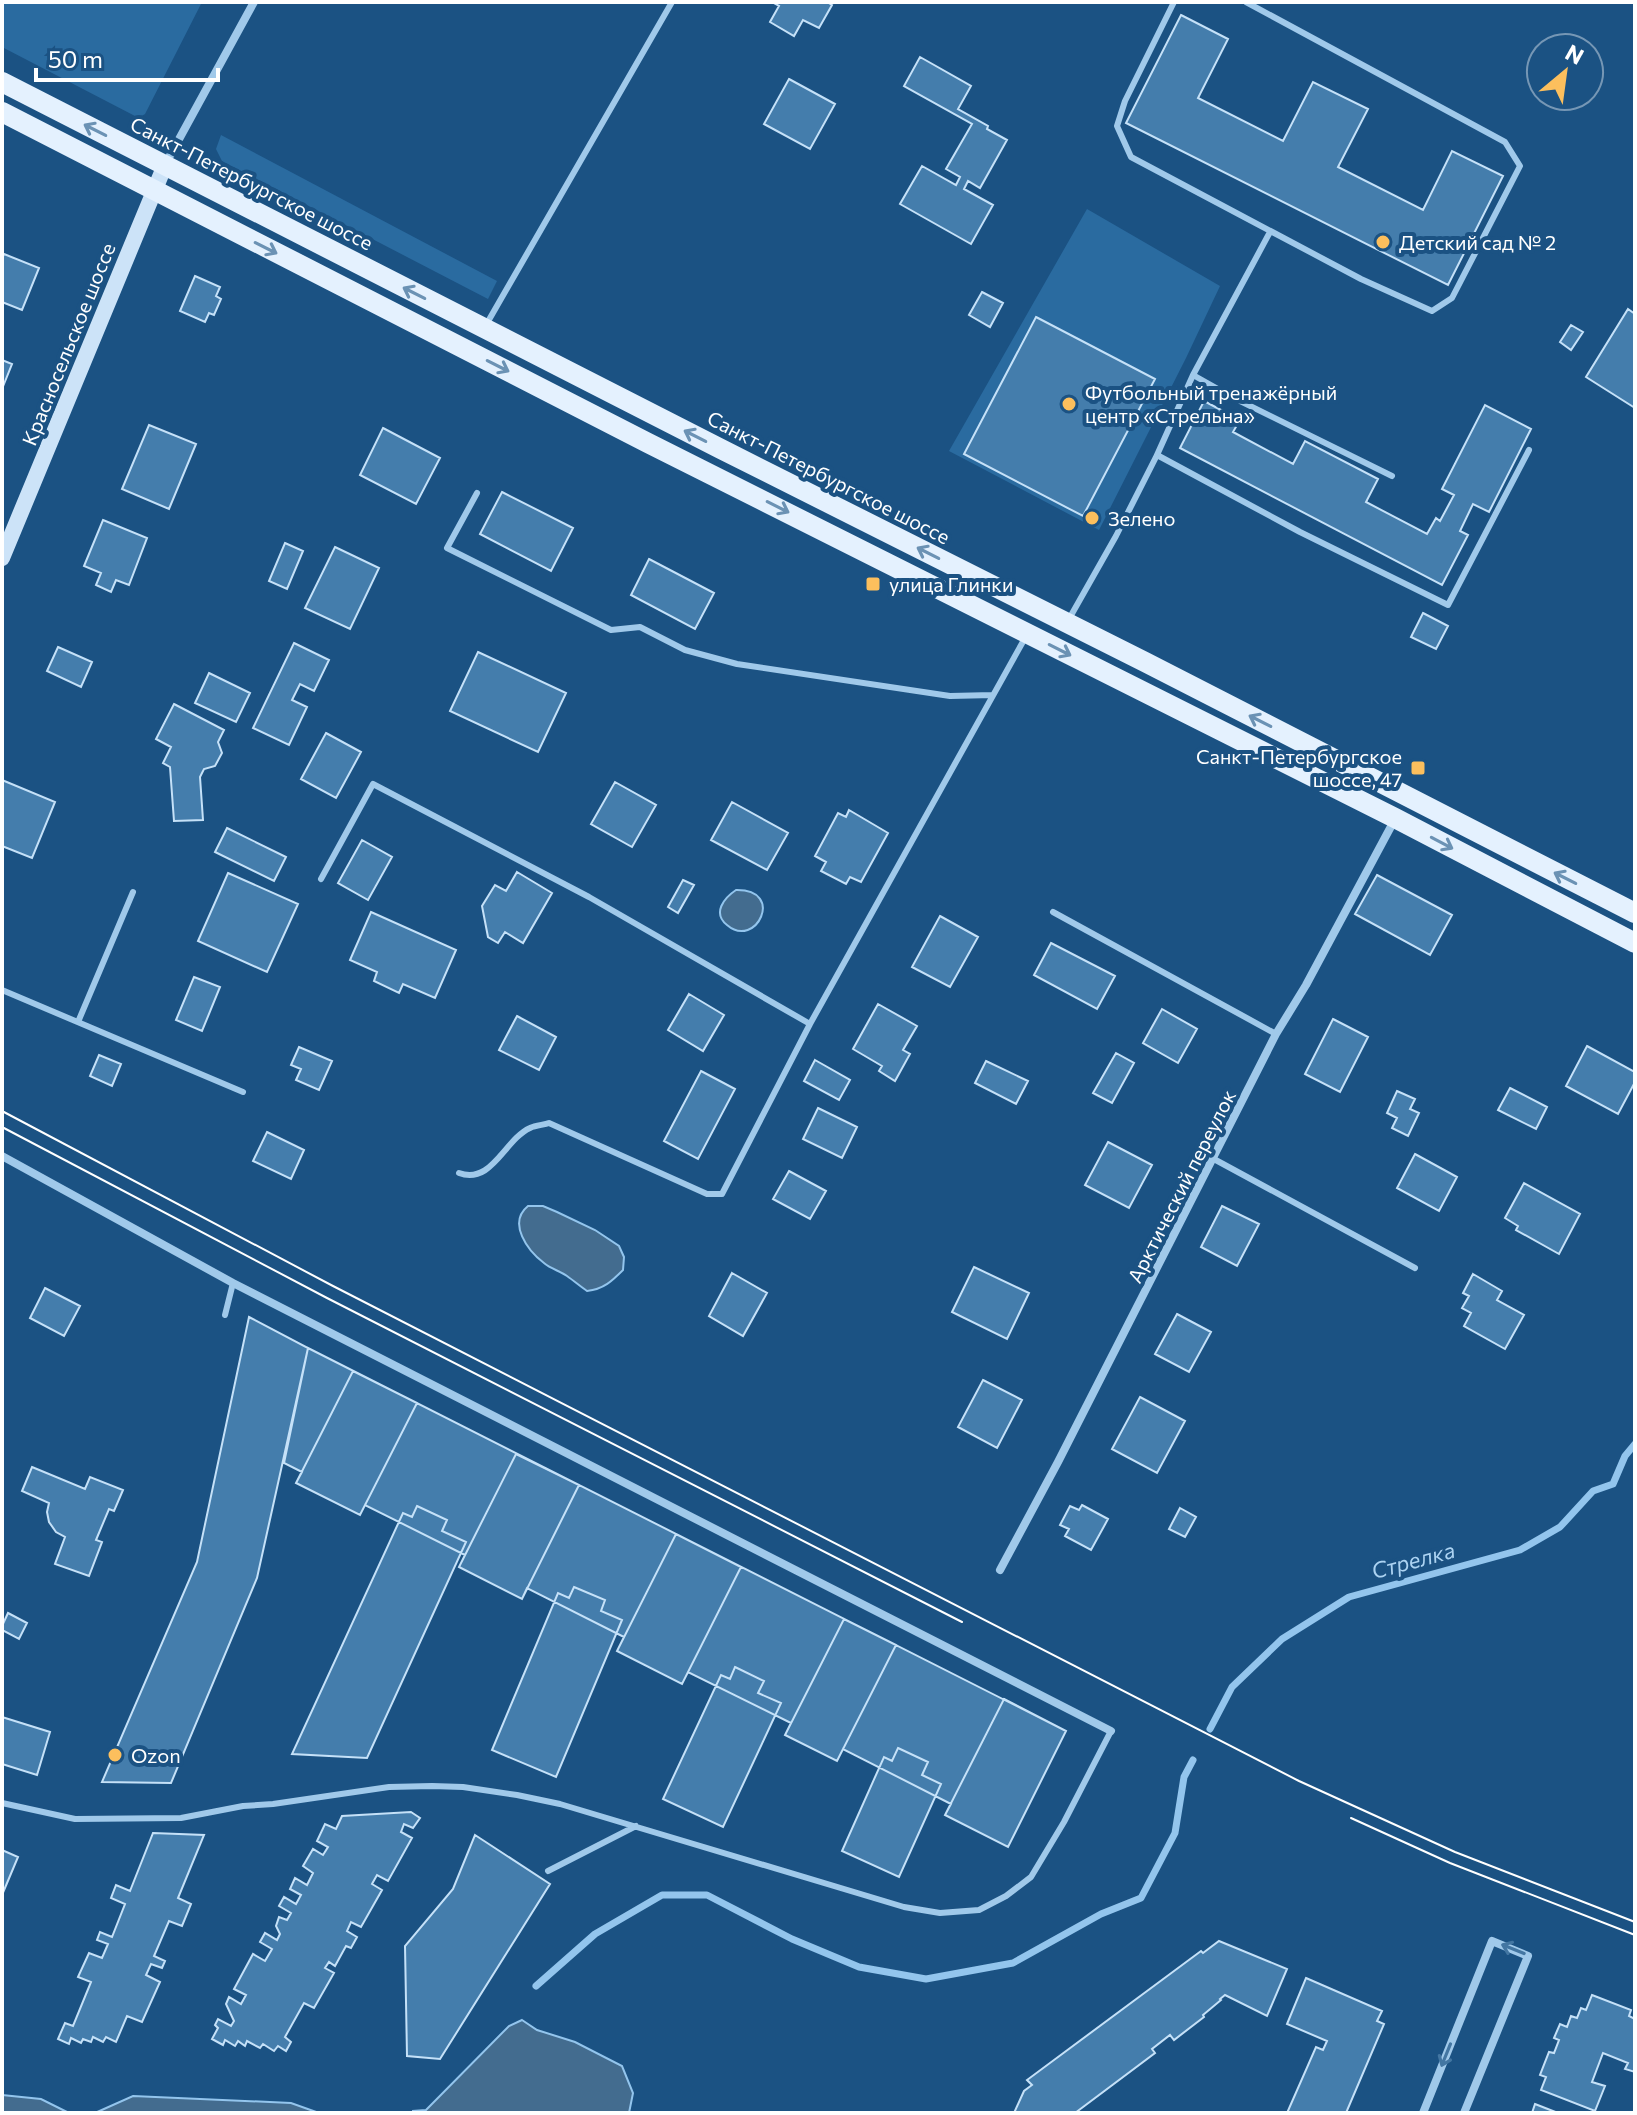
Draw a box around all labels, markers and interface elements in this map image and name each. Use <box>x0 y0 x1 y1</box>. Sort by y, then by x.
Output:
scale bar <box>36 32 218 82</box>
north arrow <box>1525 32 1605 112</box>
text: N <box>1561 38 1589 70</box>
text: 50 m <box>48 44 103 73</box>
street label: Санкт-Петербургское шоссе <box>127 111 377 255</box>
one-way arrow <box>84 121 108 137</box>
place label: Детский сад № 2 <box>1399 230 1556 254</box>
marker: Детский сад № 2 <box>1374 233 1392 251</box>
street label: Красносельское шоссе <box>16 239 120 449</box>
one-way arrow <box>254 241 278 256</box>
one-way arrow <box>403 284 427 300</box>
one-way arrow <box>485 359 509 375</box>
place label: Футбольный тренажёрный центр «Стрельна» <box>1085 380 1337 427</box>
marker: Футбольный тренажёрный центр «Стрельна» <box>1060 395 1078 413</box>
street label: Санкт-Петербургское шоссе <box>704 405 954 549</box>
one-way arrow <box>684 428 708 443</box>
one-way arrow <box>765 500 789 516</box>
place label: Зелено <box>1108 506 1175 530</box>
marker: Зелено <box>1083 509 1101 527</box>
one-way arrow <box>916 545 940 560</box>
place label: улица Глинки <box>889 572 1013 596</box>
marker: улица Глинки <box>864 575 882 593</box>
one-way arrow <box>1047 643 1071 658</box>
one-way arrow <box>1248 712 1272 728</box>
place label: Санкт-Петербургское шоссе, 47 <box>1196 744 1402 791</box>
marker: Санкт-Петербургское шоссе, 47 <box>1409 759 1427 777</box>
one-way arrow <box>1429 835 1453 851</box>
one-way arrow <box>1554 870 1578 886</box>
street label: Арктический переулок <box>1122 1085 1240 1287</box>
water label: Стрелка <box>1368 1536 1458 1584</box>
place label: Ozon <box>131 1743 181 1767</box>
marker: Ozon <box>106 1746 124 1764</box>
one-way arrow <box>1501 1941 1526 1956</box>
one-way arrow <box>1438 2042 1452 2067</box>

